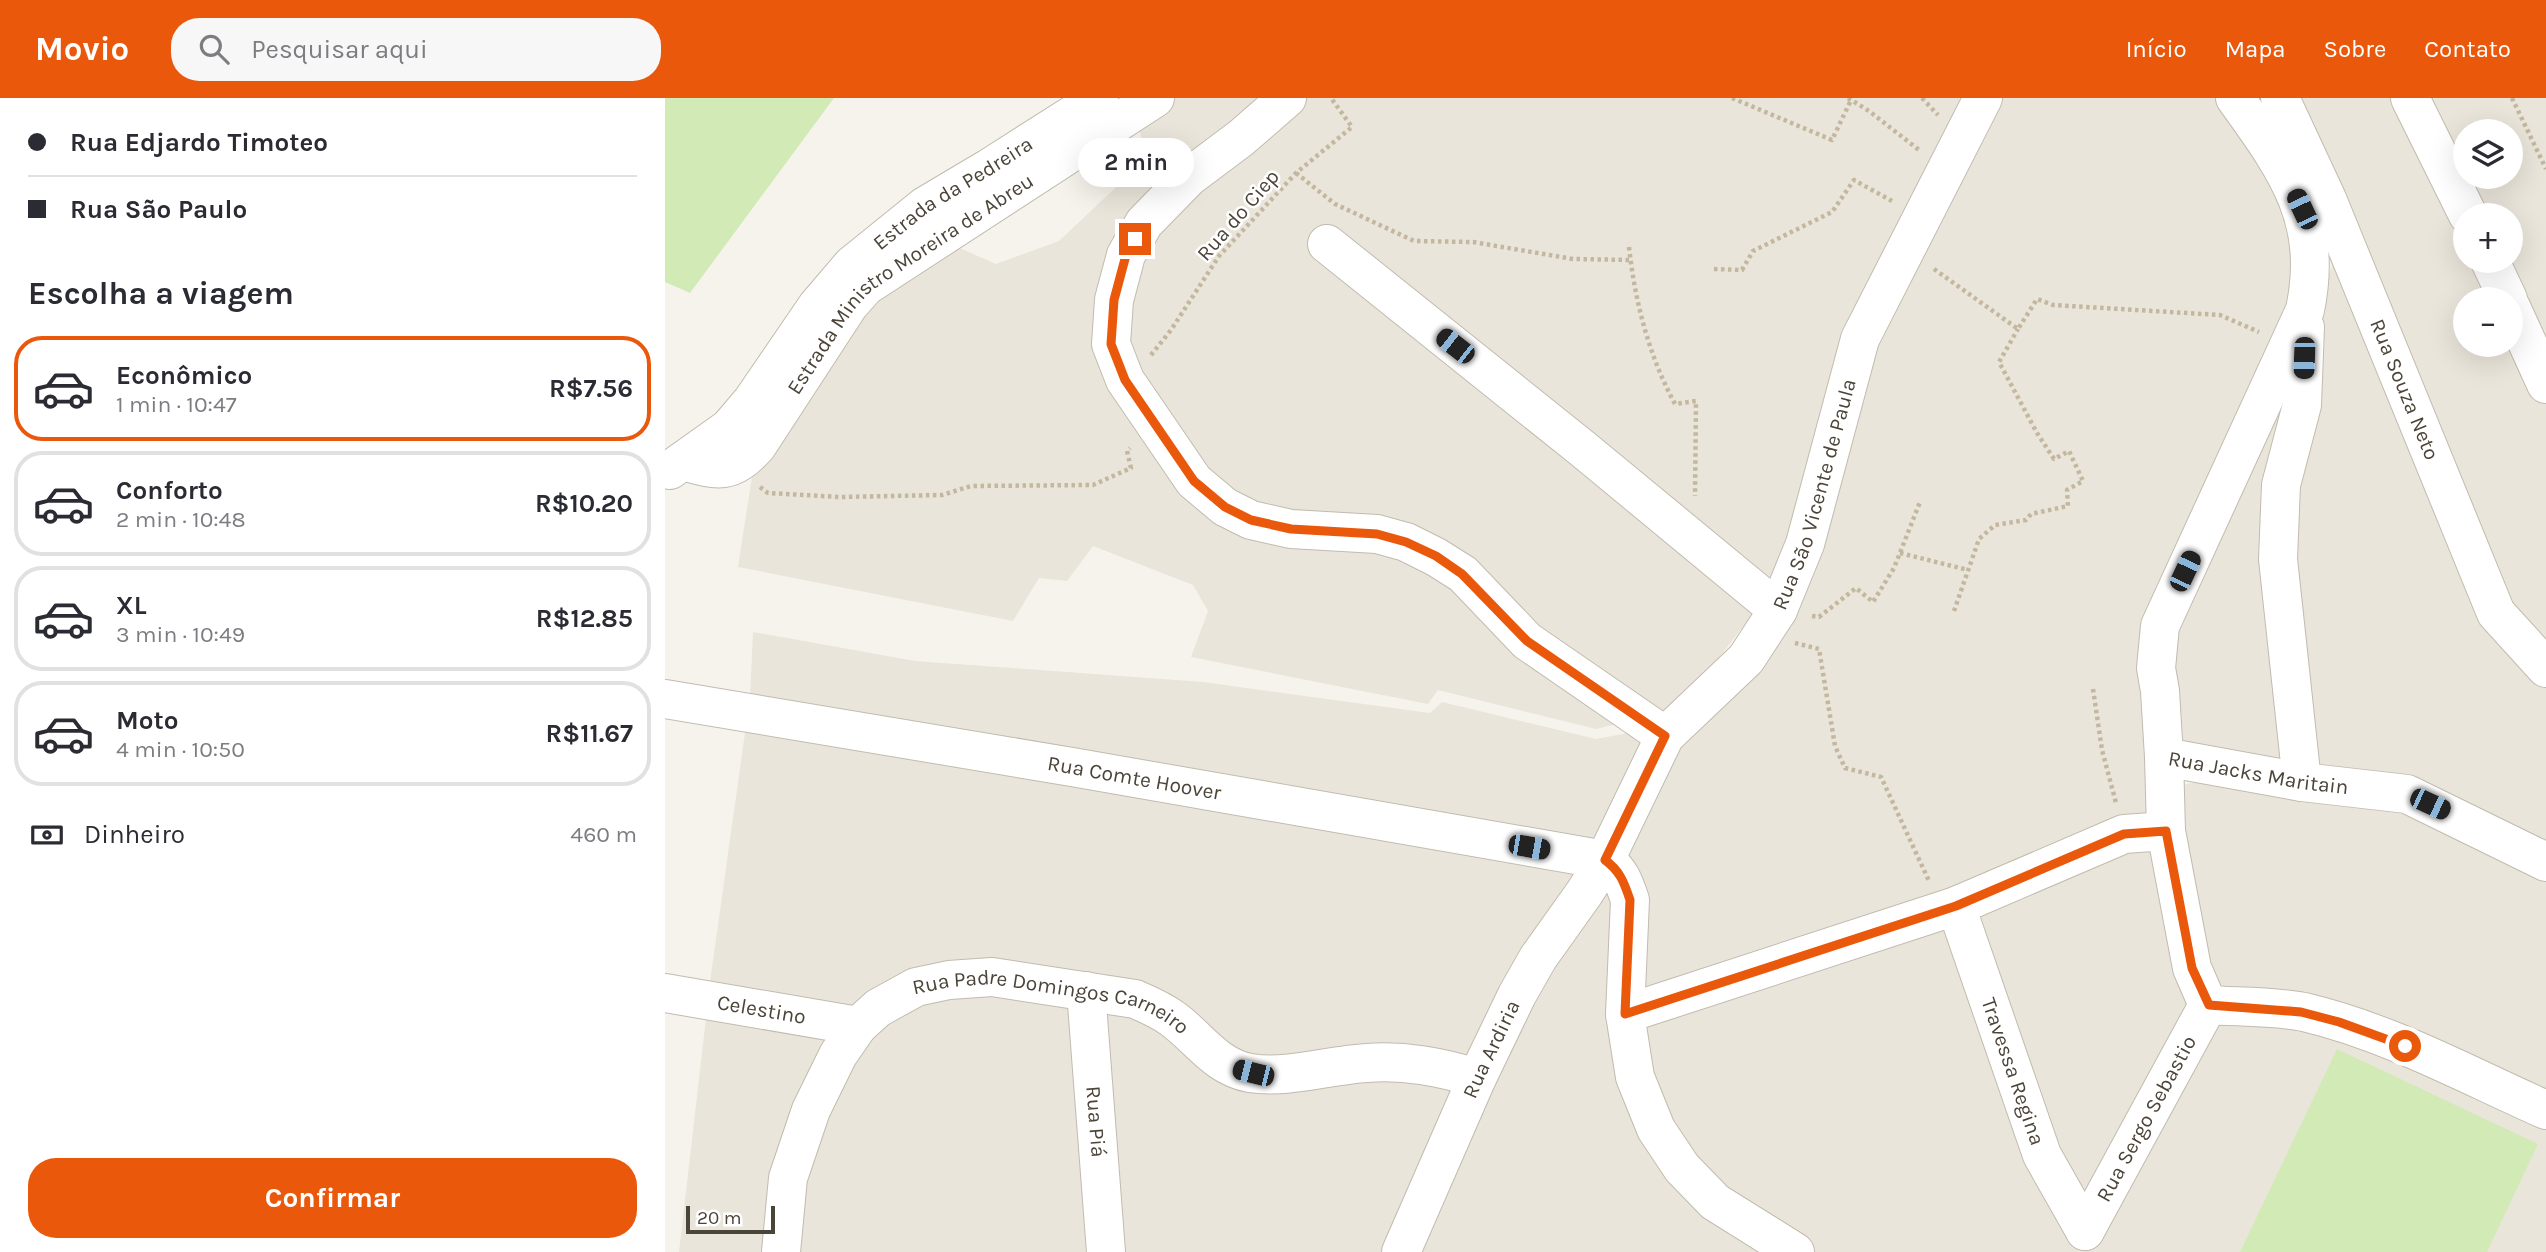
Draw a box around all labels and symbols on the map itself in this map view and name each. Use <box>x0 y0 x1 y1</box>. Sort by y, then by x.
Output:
street label: Estrada da Pedreira <box>868 132 1037 255</box>
callout: 2 min <box>1077 138 1193 186</box>
street label: Rua do Ciep <box>1192 164 1284 266</box>
street label: Estrada Ministro Moreira de Abreu <box>782 168 1038 399</box>
car <box>2284 186 2321 232</box>
route end <box>1119 223 1151 255</box>
street label: Rua Souza Neto <box>2365 315 2444 463</box>
car <box>1432 325 1479 367</box>
car <box>2293 337 2316 379</box>
street label: Rua São Vicente de Paula <box>1767 376 1861 613</box>
car <box>2167 548 2204 594</box>
street label: Rua Jacks Maritain <box>2166 746 2350 799</box>
street label: Rua Comte Hoover <box>1046 751 1223 805</box>
car <box>2407 786 2454 822</box>
car <box>1507 833 1552 861</box>
street label: Rua Padre Domingos Carneiro <box>910 965 1194 1039</box>
street label: Celestino <box>715 990 808 1029</box>
street label: Travessa Regina <box>1977 995 2050 1148</box>
street label: Rua Ardiria <box>1458 996 1525 1102</box>
route start <box>2389 1030 2421 1062</box>
street label: Rua Sergo Sebastio <box>2091 1031 2201 1206</box>
car <box>1231 1058 1276 1088</box>
street label: Rua Piá <box>1081 1085 1111 1158</box>
scale bar <box>686 1203 775 1235</box>

